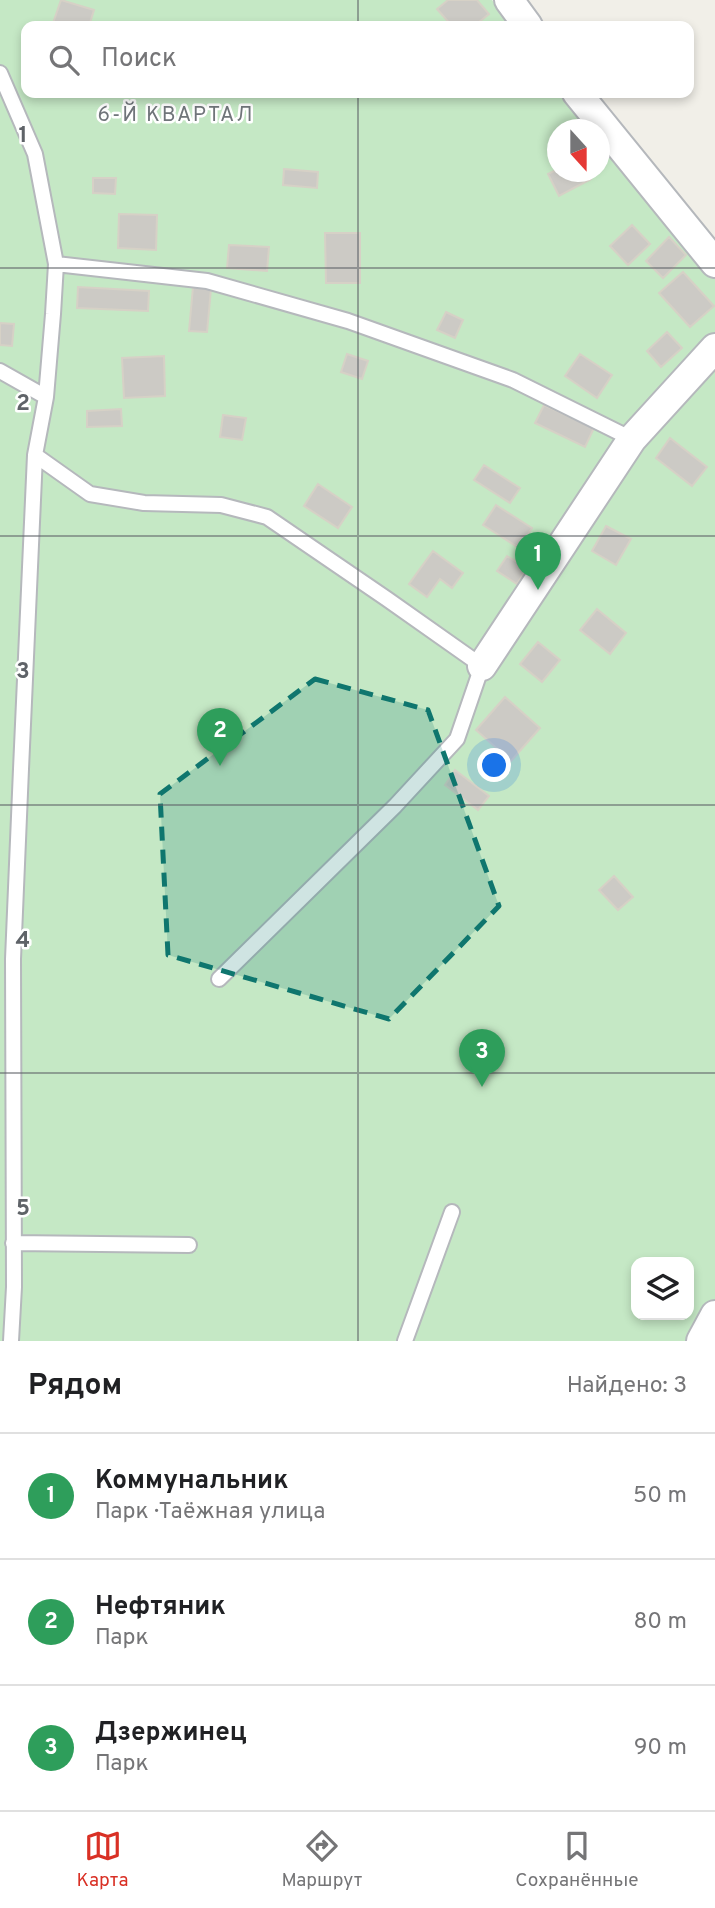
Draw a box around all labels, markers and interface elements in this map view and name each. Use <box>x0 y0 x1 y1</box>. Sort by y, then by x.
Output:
search box <box>21 21 694 98</box>
icon: search <box>45 41 83 79</box>
text: Поиск <box>101 43 177 76</box>
district label: 6-Й КВАРТАЛ <box>97 101 255 129</box>
north arrow <box>547 119 610 182</box>
text: 1 <box>18 122 28 151</box>
text: 2 <box>16 390 30 419</box>
pin: 1 <box>515 532 561 590</box>
text: 3 <box>16 658 30 687</box>
pin: 2 <box>197 708 243 766</box>
your location <box>477 748 511 782</box>
text: 4 <box>16 927 30 956</box>
pin: 3 <box>459 1029 505 1087</box>
text: 5 <box>16 1195 30 1224</box>
map controls <box>631 1257 694 1320</box>
button: layers <box>631 1257 694 1320</box>
text: Рядом <box>28 1368 122 1405</box>
text: Найдено: 3 <box>567 1372 687 1401</box>
text: Коммунальник <box>95 1465 288 1498</box>
text: 1 <box>46 1482 56 1511</box>
text: 50 m <box>633 1482 687 1511</box>
text: Парк · Таёжная улица <box>95 1498 325 1527</box>
text: Нефтяник <box>95 1591 226 1624</box>
text: 2 <box>44 1608 58 1637</box>
text: 80 m <box>634 1608 687 1637</box>
text: Парк <box>95 1624 149 1653</box>
text: Дзержинец <box>95 1717 247 1750</box>
text: 3 <box>44 1734 58 1763</box>
text: 90 m <box>634 1734 687 1763</box>
text: Парк <box>95 1750 149 1779</box>
tab: Карта <box>76 1827 129 1893</box>
tab: Маршрут <box>281 1827 362 1893</box>
tab: Сохранённые <box>515 1827 639 1893</box>

